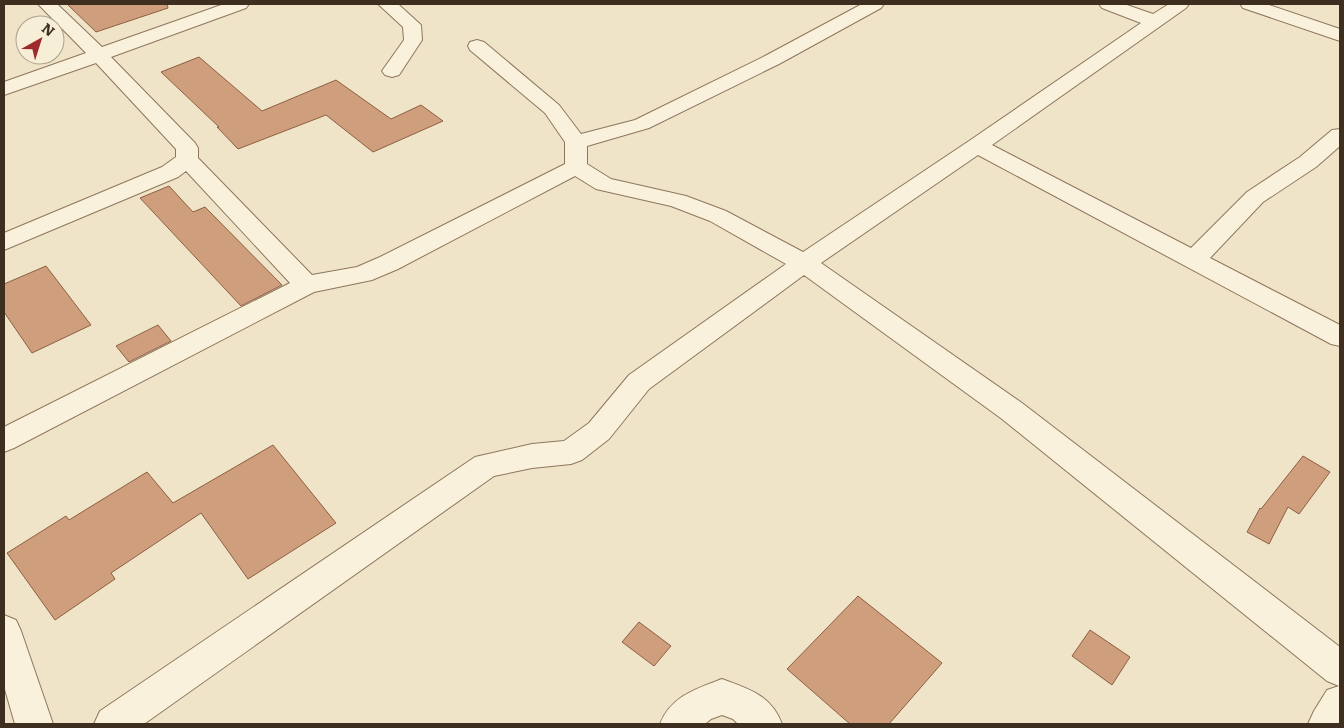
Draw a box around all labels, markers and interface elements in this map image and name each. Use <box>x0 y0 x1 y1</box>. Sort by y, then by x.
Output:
north arrow <box>15 15 65 65</box>
text: N <box>38 18 60 41</box>

